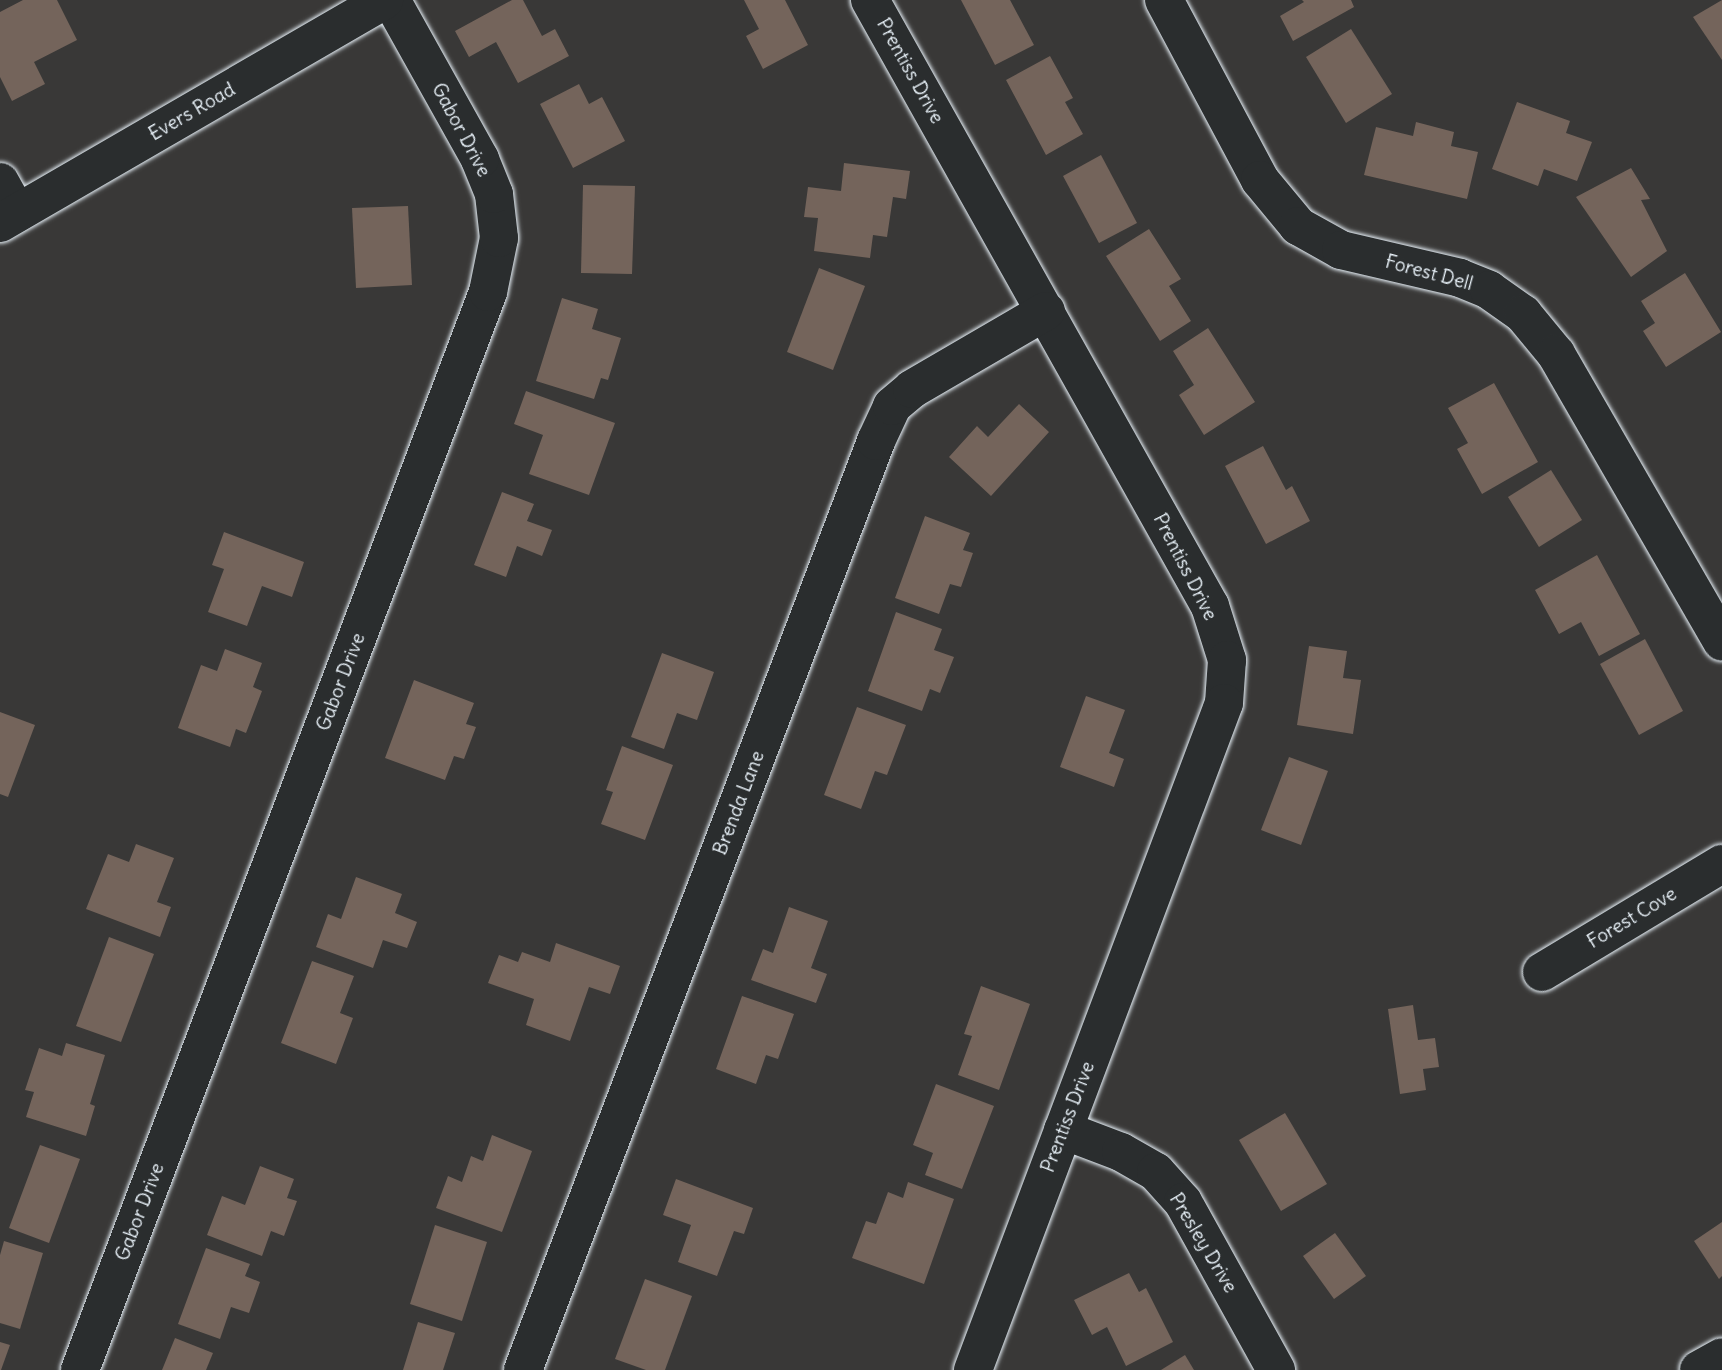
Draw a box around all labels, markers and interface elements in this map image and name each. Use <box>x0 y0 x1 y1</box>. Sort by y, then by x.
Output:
street label: Prentiss Drive <box>872 14 948 128</box>
street label: Evers Road <box>145 78 239 146</box>
street label: Gabor Drive <box>427 79 495 181</box>
street label: Forest Dell <box>1383 250 1475 296</box>
street label: Prentiss Drive <box>1148 510 1222 624</box>
street label: Gabor Drive <box>312 630 370 734</box>
street label: Brenda Lane <box>709 748 769 858</box>
street label: Forest Cove <box>1583 882 1681 954</box>
street label: Prentiss Drive <box>1036 1058 1100 1176</box>
street label: Gabor Drive <box>111 1160 169 1264</box>
street label: Presley Drive <box>1164 1189 1242 1297</box>

